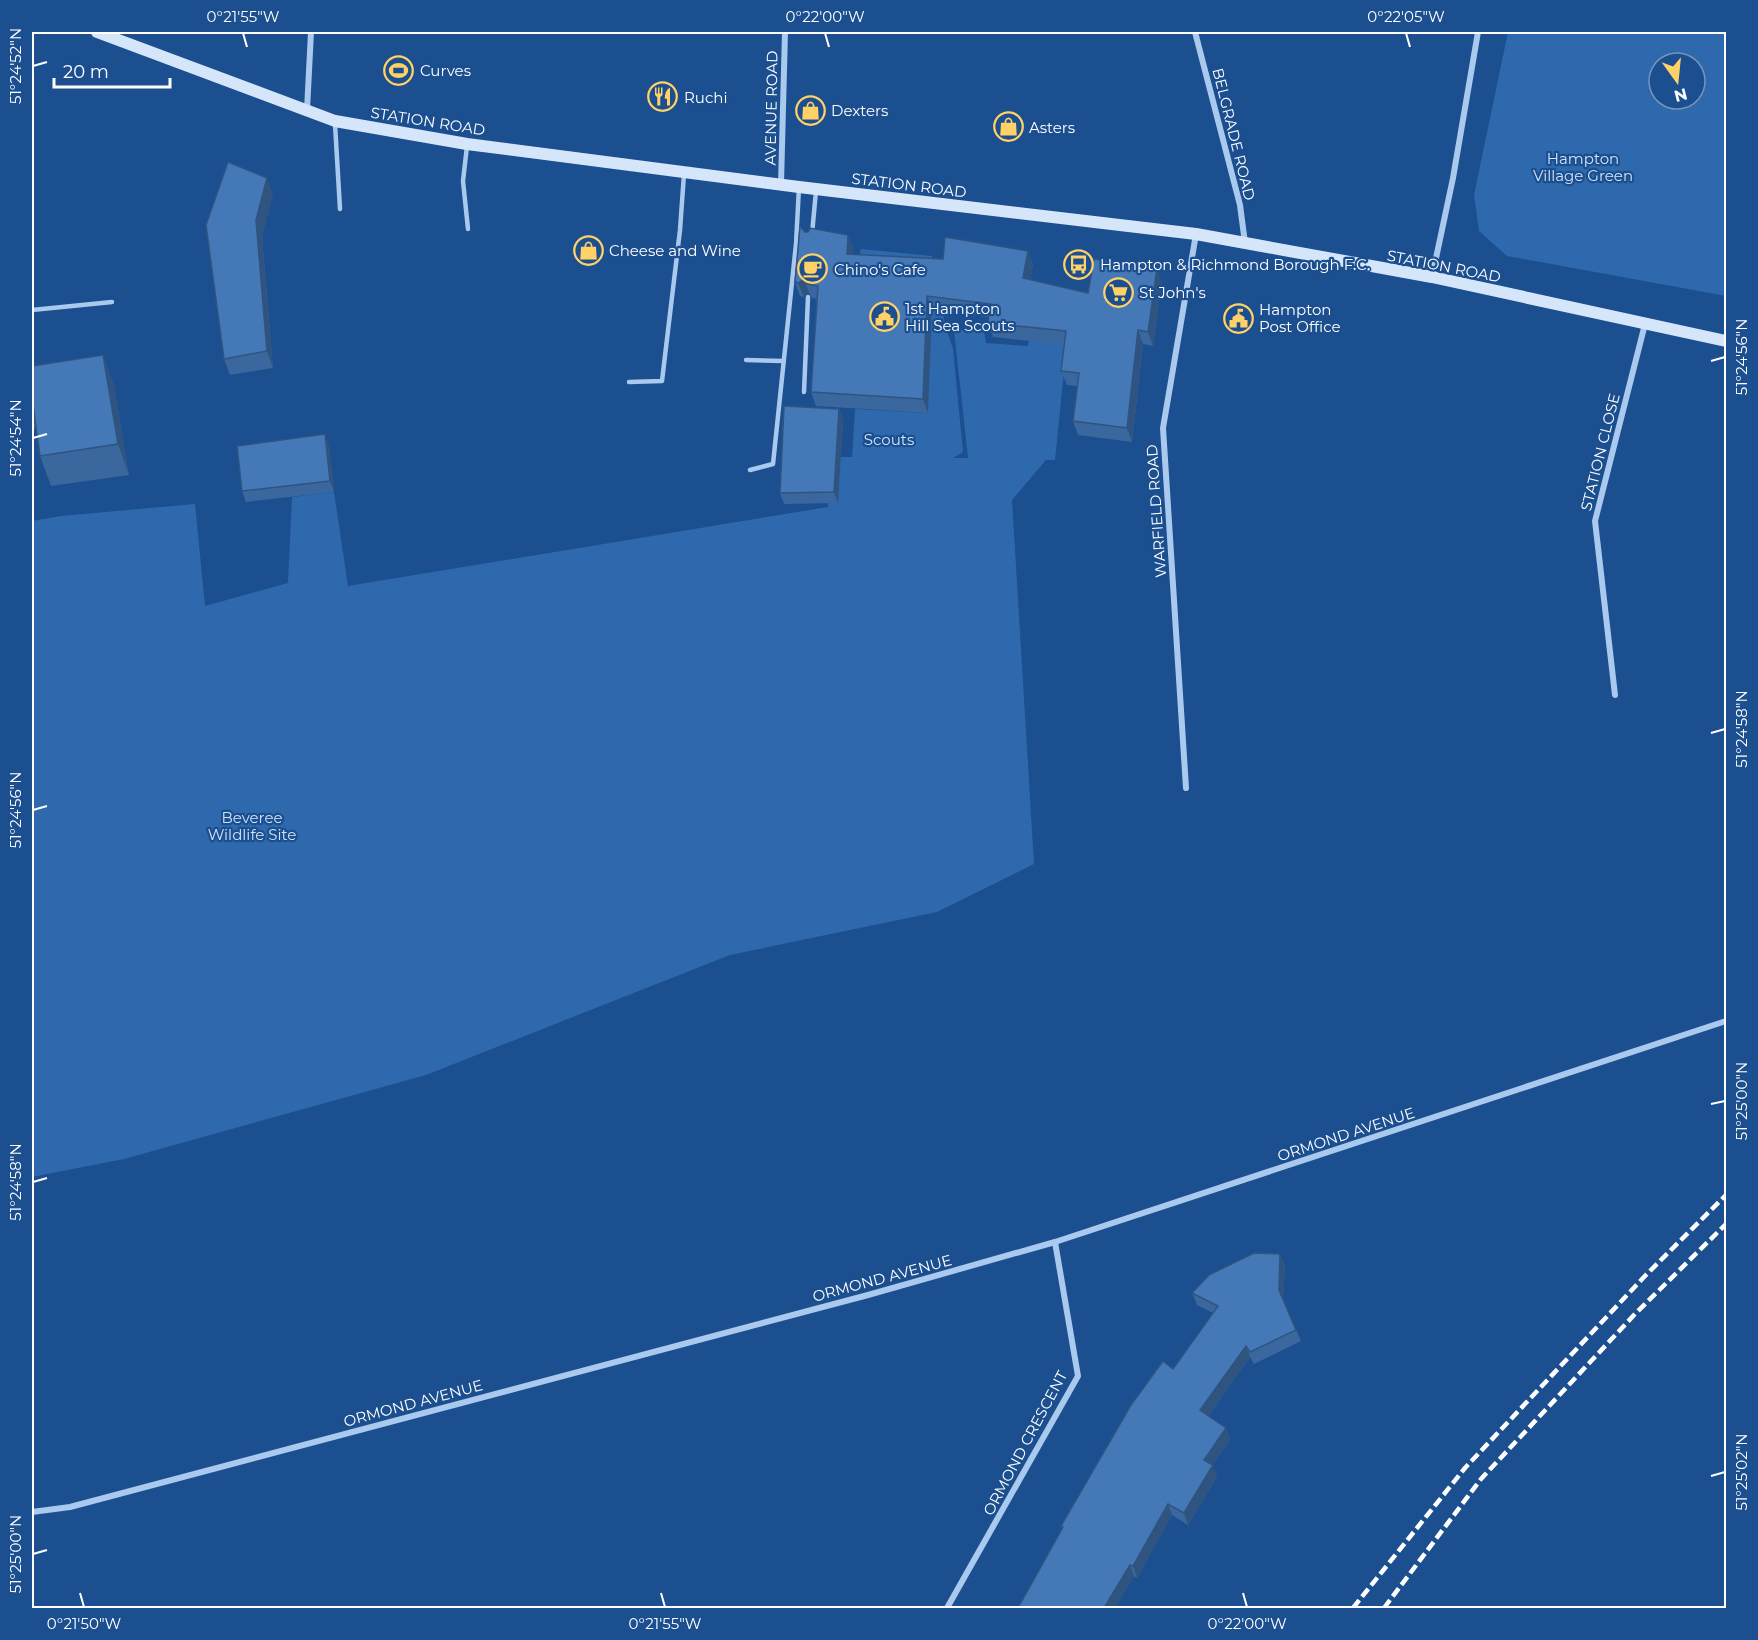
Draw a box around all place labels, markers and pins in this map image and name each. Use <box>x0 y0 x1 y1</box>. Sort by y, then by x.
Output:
sports icon: Curves <box>383 54 415 86</box>
place label: Curves <box>420 61 471 80</box>
restaurant icon: Ruchi <box>647 81 679 113</box>
place label: Ruchi <box>684 88 727 107</box>
shop icon: Dexters <box>794 94 826 126</box>
place label: Dexters <box>831 101 888 120</box>
shop icon: Asters <box>992 111 1024 143</box>
place label: Asters <box>1029 118 1075 137</box>
shop icon: Cheese and Wine <box>572 234 604 266</box>
place label: Cheese and Wine <box>609 241 741 260</box>
bus stop icon: Hampton & Richmond Borough F.C. <box>1063 248 1095 280</box>
cafe icon: Chino's Cafe <box>797 253 829 285</box>
place label: Hampton & Richmond Borough F.C. <box>1100 255 1370 274</box>
place label: Chino's Cafe <box>834 260 926 279</box>
supermarket icon: St John's <box>1102 276 1134 308</box>
place label: St John's <box>1139 283 1206 302</box>
place label: 1st Hampton Hill Sea Scouts <box>905 299 1015 335</box>
place label: Hampton Post Office <box>1259 300 1341 336</box>
public building icon: 1st Hampton Hill Sea Scouts <box>868 301 900 333</box>
public building icon: Hampton Post Office <box>1222 302 1254 334</box>

